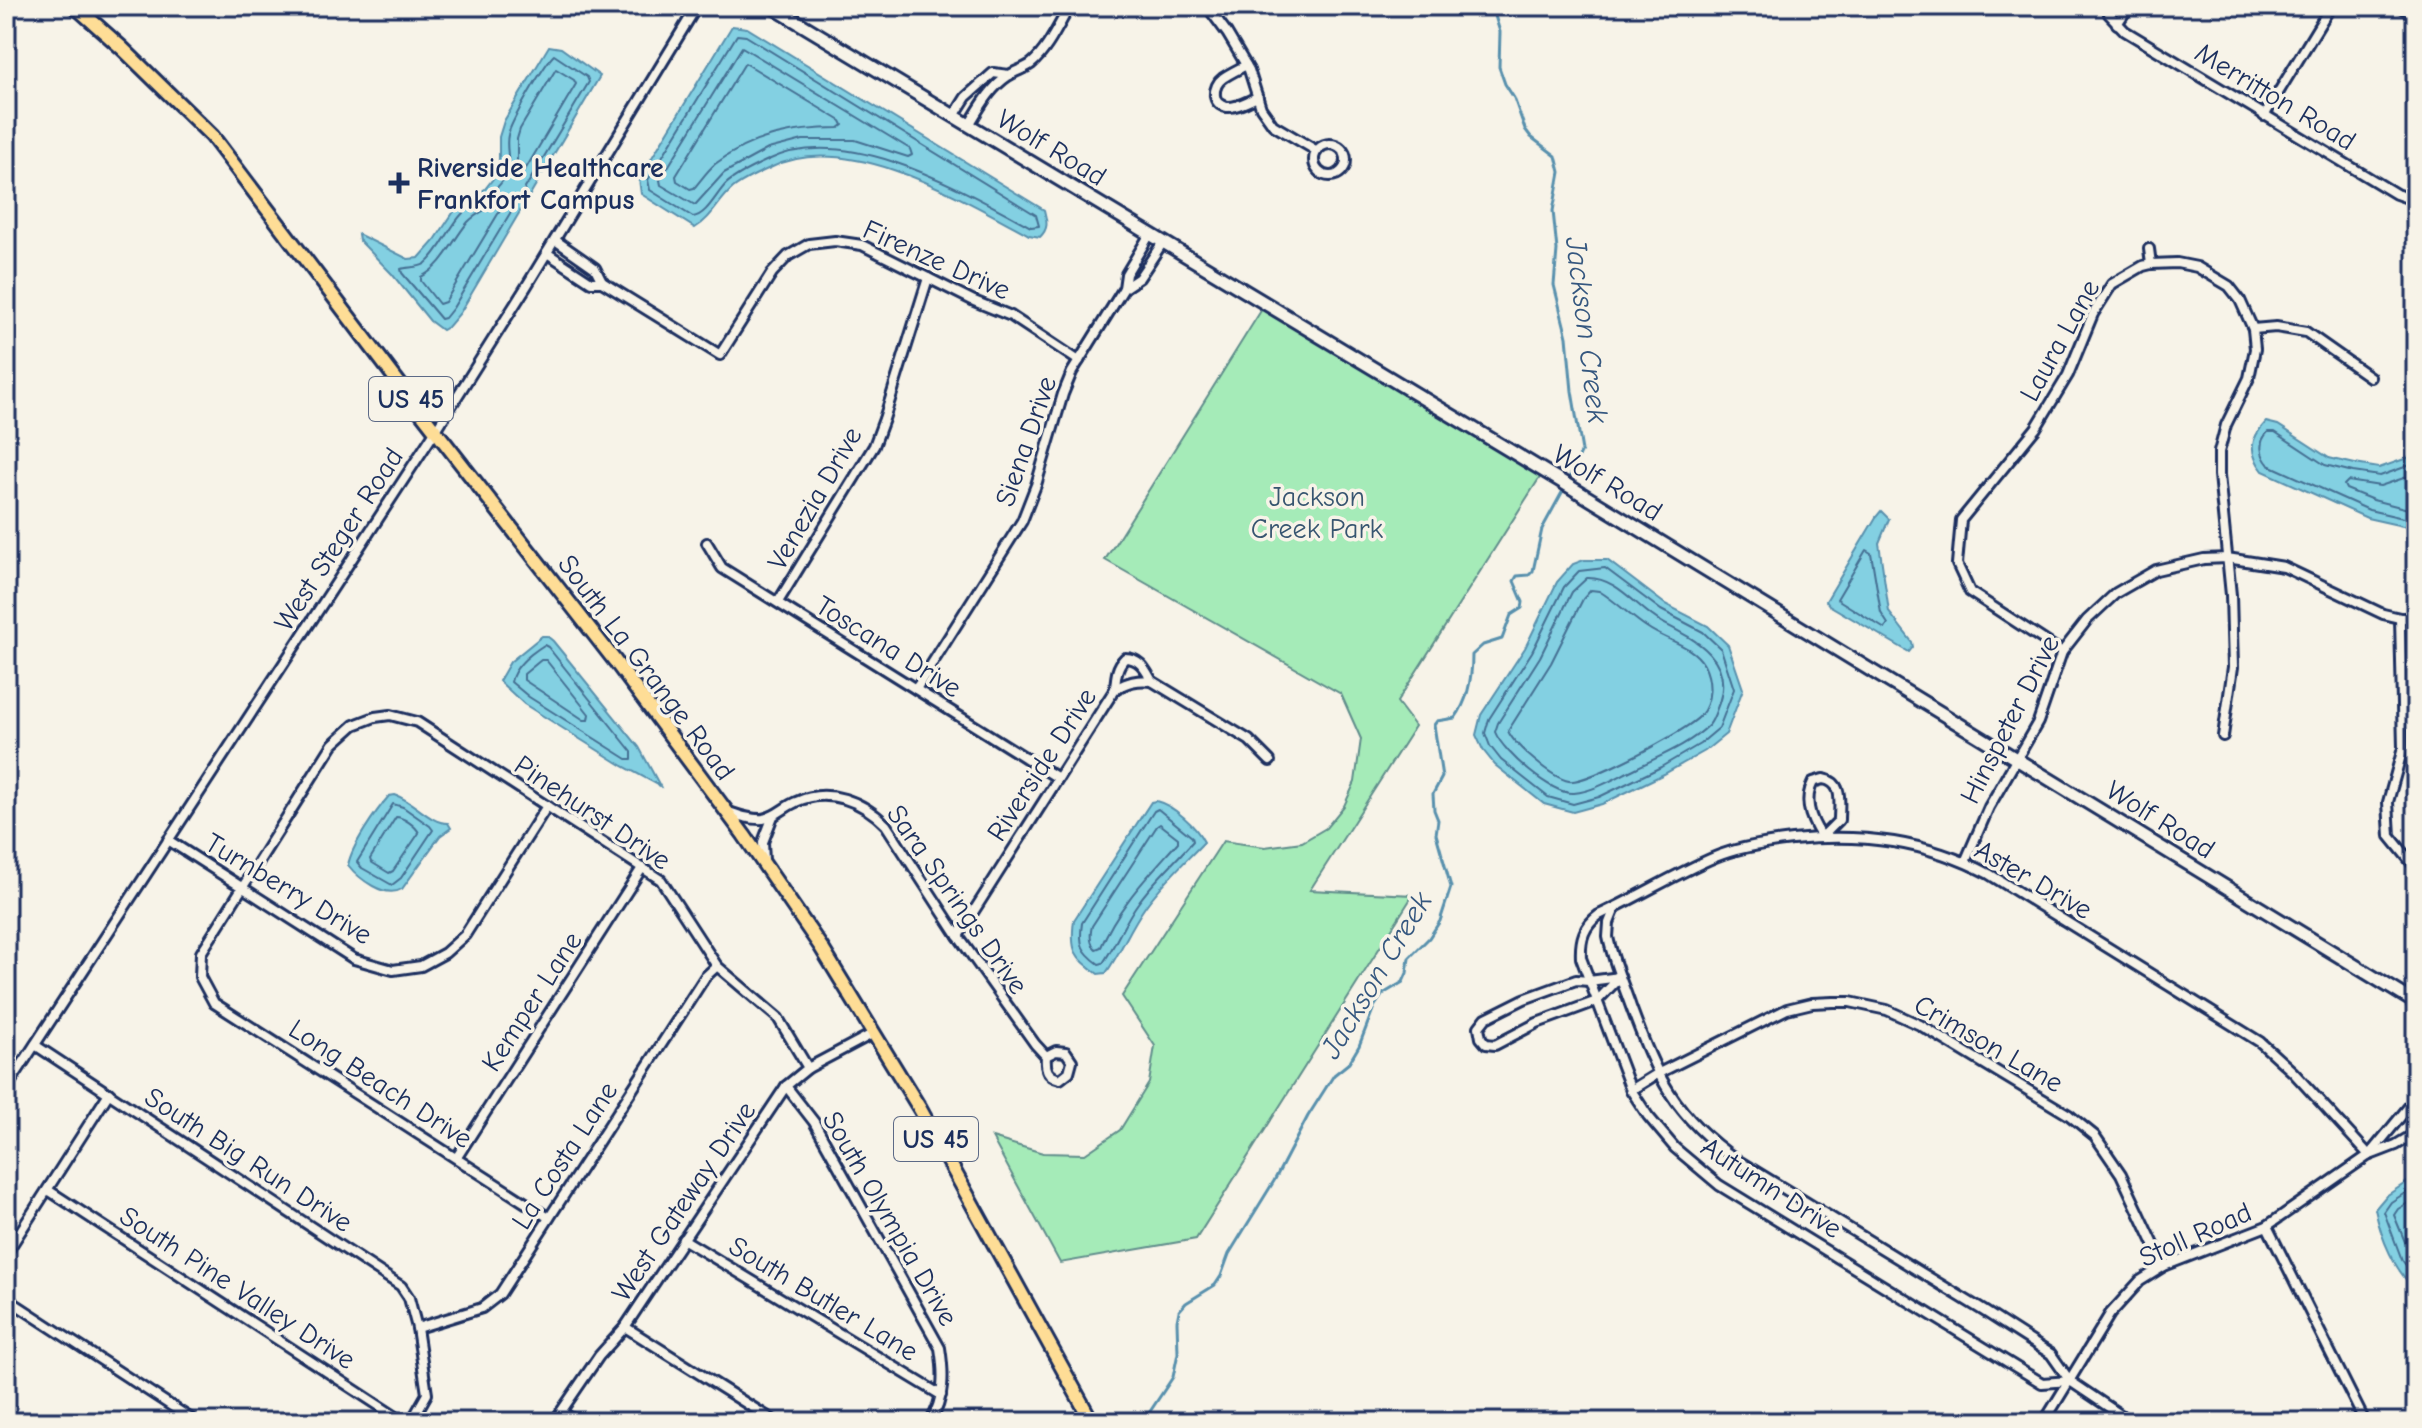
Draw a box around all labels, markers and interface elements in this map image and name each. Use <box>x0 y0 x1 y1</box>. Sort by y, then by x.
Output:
street label: Merritton Road <box>2190 36 2361 157</box>
street label: Wolf Road <box>991 103 1112 193</box>
place label: Riverside Healthcare Frankfort Campus <box>417 152 664 216</box>
marker: Riverside Healthcare Frankfort Campus <box>388 172 410 194</box>
street label: Firenze Drive <box>858 213 1015 307</box>
water label: Jackson Creek <box>1558 234 1615 426</box>
street label: Laura Lane <box>2013 274 2106 407</box>
street label: Siena Drive <box>989 372 1063 511</box>
road number: US 45 <box>369 377 453 421</box>
street label: Venezia Drive <box>761 421 869 576</box>
street label: Wolf Road <box>1547 438 1668 528</box>
street label: West Steger Road <box>268 442 410 637</box>
park label: Jackson Creek Park <box>1251 481 1384 545</box>
street label: South La Grange Road <box>551 549 741 786</box>
street label: Toscana Drive <box>810 589 967 704</box>
street label: Hinspeter Drive <box>1954 630 2066 809</box>
street label: Riverside Drive <box>981 682 1103 847</box>
street label: Pinehurst Drive <box>508 749 677 877</box>
street label: Wolf Road <box>2100 774 2221 866</box>
street label: Sara Springs Drive <box>880 799 1034 1000</box>
street label: Turnberry Drive <box>199 826 378 951</box>
street label: Aster Drive <box>1969 834 2098 926</box>
water label: Jackson Creek <box>1313 886 1440 1065</box>
street label: Kemper Lane <box>475 926 589 1077</box>
street label: Crimson Lane <box>1908 988 2069 1099</box>
street label: Long Beach Drive <box>283 1013 478 1155</box>
street label: La Costa Lane <box>505 1076 624 1235</box>
street label: South Big Run Drive <box>139 1081 358 1239</box>
street label: West Gateway Drive <box>605 1096 763 1307</box>
street label: South Olympia Drive <box>816 1106 965 1331</box>
road number: US 45 <box>894 1117 978 1161</box>
street label: Autumn Drive <box>1695 1131 1848 1245</box>
street label: Stoll Road <box>2134 1196 2257 1274</box>
street label: South Pine Valley Drive <box>114 1200 361 1376</box>
street label: South Butler Lane <box>723 1230 924 1368</box>

